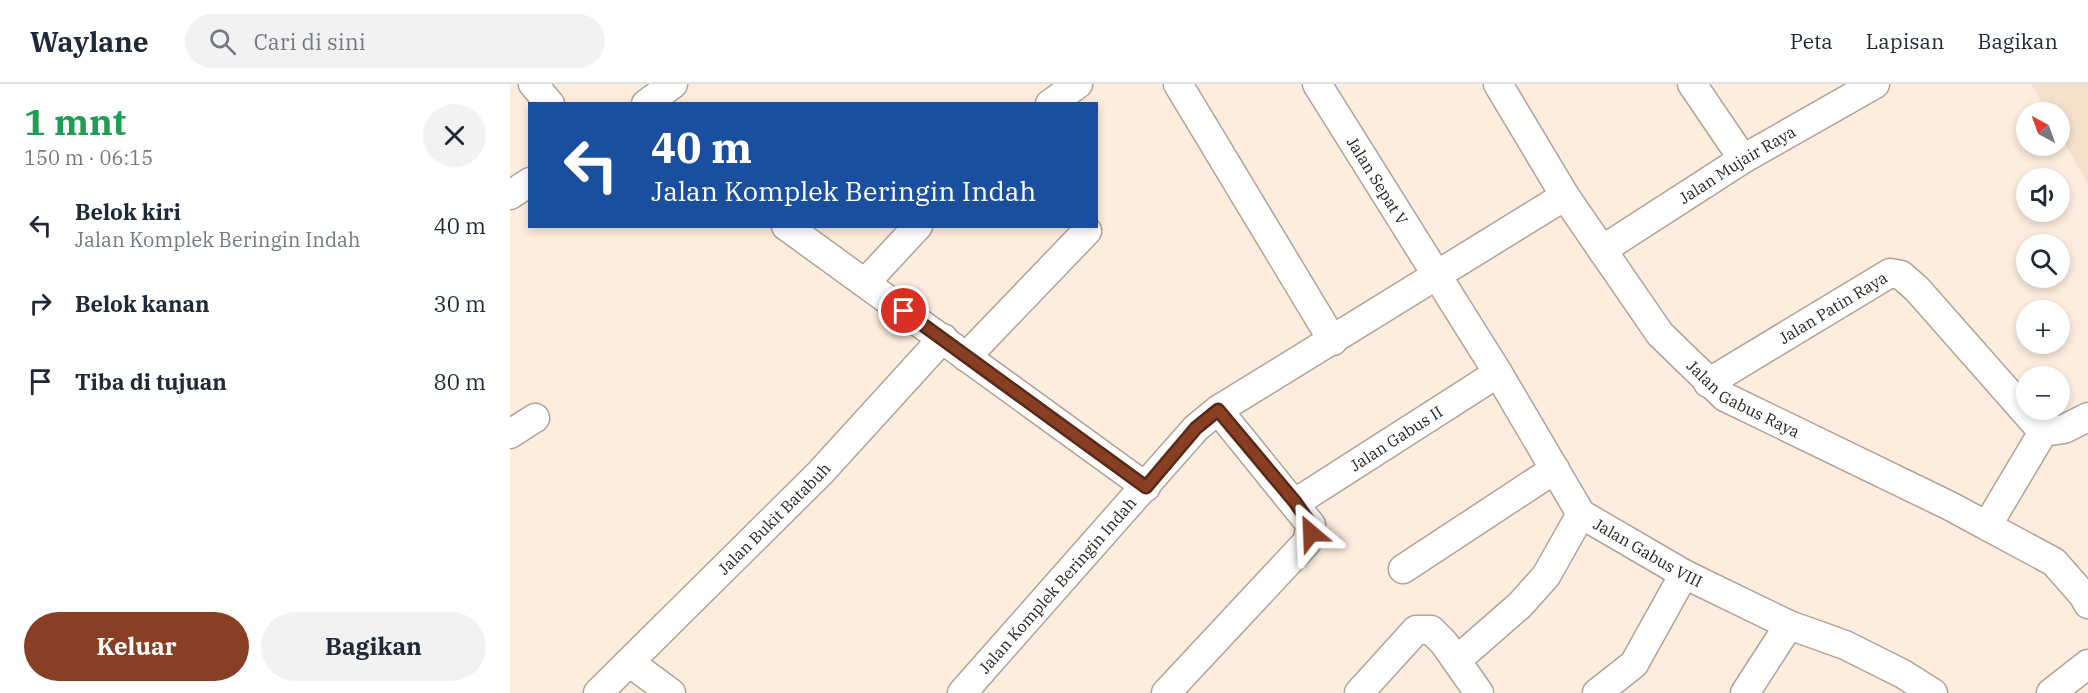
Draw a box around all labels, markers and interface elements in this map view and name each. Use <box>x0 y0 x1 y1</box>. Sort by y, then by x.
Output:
search box <box>185 14 605 68</box>
text: Waylane <box>30 23 149 60</box>
icon: search <box>206 25 239 58</box>
text: Cari di sini <box>254 27 366 56</box>
text: Peta <box>1790 27 1833 55</box>
text: Lapisan <box>1866 27 1944 55</box>
text: Bagikan <box>1977 27 2058 55</box>
text: 1 mnt <box>24 98 126 145</box>
north arrow <box>2016 102 2070 156</box>
map controls <box>2016 102 2070 420</box>
button: close <box>423 104 486 167</box>
text: 40 m <box>651 120 752 175</box>
street label: Jalan Mujair Raya <box>1675 121 1799 208</box>
icon: left <box>552 126 630 204</box>
street label: Jalan Sepat V <box>1342 133 1413 229</box>
text: 150 m · 06:15 <box>24 144 153 171</box>
button: sound <box>2016 168 2070 222</box>
text: Jalan Komplek Beringin Indah <box>651 173 1036 208</box>
text: Belok kiri <box>75 197 181 226</box>
icon: left <box>24 209 57 242</box>
text: 40 m <box>434 211 486 240</box>
text: Jalan Komplek Beringin Indah <box>75 226 361 253</box>
button: search <box>2016 234 2070 288</box>
street label: Jalan Patin Raya <box>1775 267 1891 348</box>
pin <box>878 285 929 336</box>
icon: right <box>24 287 57 320</box>
text: Belok kanan <box>75 289 210 318</box>
text: 30 m <box>434 289 486 318</box>
icon: arrive <box>887 294 920 327</box>
button: + <box>2016 300 2070 354</box>
street label: Jalan Gabus Raya <box>1683 356 1803 442</box>
icon: arrive <box>24 365 57 398</box>
button: − <box>2016 366 2070 420</box>
text: Tiba di tujuan <box>75 367 227 396</box>
text: 80 m <box>434 367 486 396</box>
street label: Jalan Gabus II <box>1346 401 1446 475</box>
street label: Jalan Bukit Batabuh <box>714 458 835 579</box>
street label: Jalan Komplek Beringin Indah <box>974 493 1140 677</box>
position arrow <box>1279 501 1343 565</box>
street label: Jalan Gabus VIII <box>1590 514 1706 591</box>
button: Keluar <box>24 612 249 681</box>
button: Bagikan <box>261 612 486 681</box>

